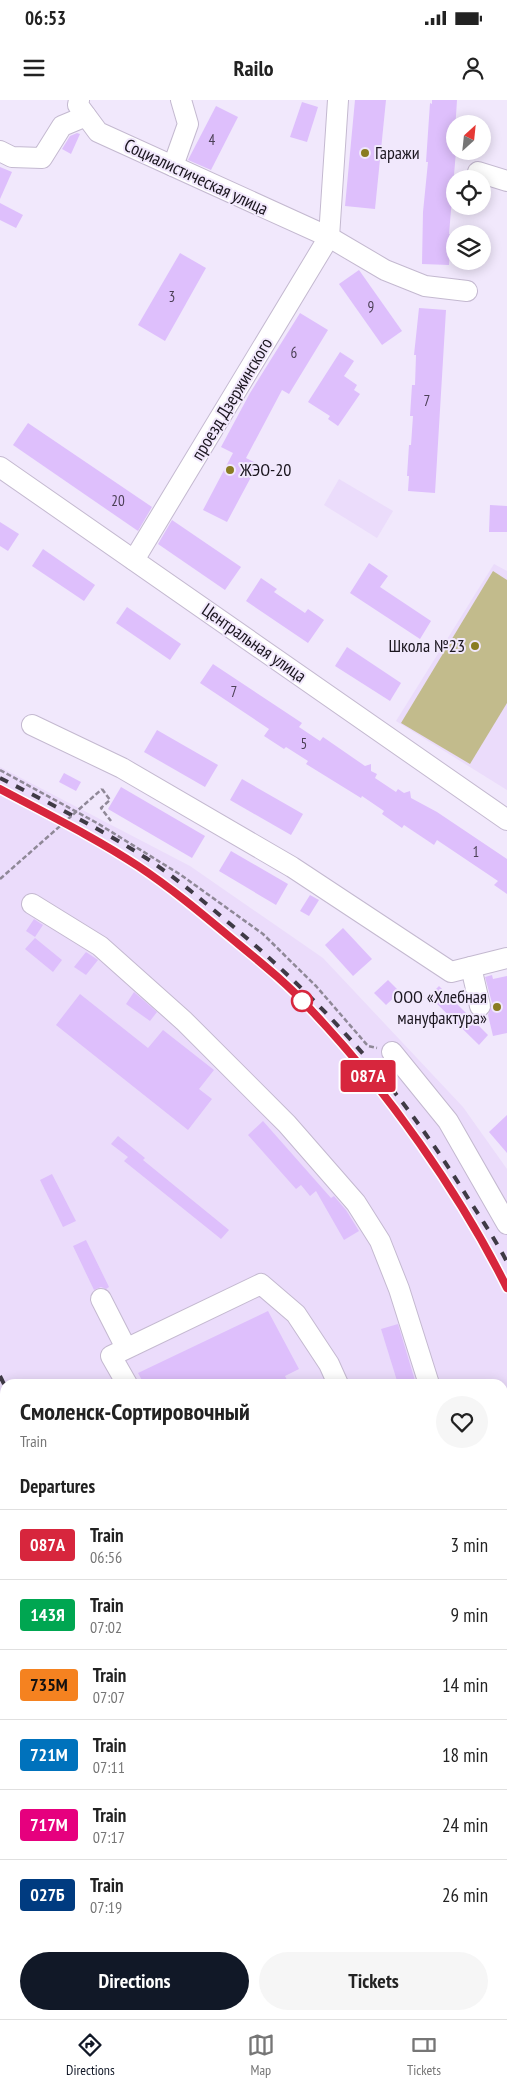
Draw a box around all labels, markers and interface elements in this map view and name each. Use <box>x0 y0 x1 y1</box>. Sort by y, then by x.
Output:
text: 06:53 <box>25 6 66 30</box>
icon: menu <box>20 54 48 82</box>
text: Railo <box>233 54 274 82</box>
icon: person <box>459 54 487 82</box>
north arrow <box>446 115 491 160</box>
map controls <box>446 115 491 270</box>
house number: 4 <box>209 130 216 149</box>
street label: Социалистическая улица <box>121 133 272 220</box>
place label: Гаражи <box>375 141 420 164</box>
marker: Гаражи <box>359 147 371 159</box>
button: locate <box>446 170 491 215</box>
button: layers <box>446 225 491 270</box>
house number: 3 <box>169 287 175 306</box>
house number: 9 <box>368 297 374 316</box>
street label: проезд Дзержинского <box>186 333 277 464</box>
house number: 6 <box>291 343 298 362</box>
house number: 7 <box>424 391 430 410</box>
place label: ЖЭО-20 <box>239 458 291 481</box>
marker: ЖЭО-20 <box>224 464 236 476</box>
house number: 20 <box>111 491 125 510</box>
street label: Центральная улица <box>198 598 311 687</box>
place label: Школа №23 <box>388 634 465 657</box>
marker: Школа №23 <box>469 640 481 652</box>
house number: 7 <box>231 682 237 701</box>
house number: 5 <box>301 734 307 753</box>
house number: 1 <box>473 842 479 861</box>
place label: ООО «Хлебная мануфактура» <box>393 985 487 1029</box>
unlabelled marker <box>291 990 313 1012</box>
marker: ООО «Хлебная мануфактура» <box>491 1001 503 1013</box>
line badge: 087А <box>333 1060 403 1092</box>
text: 087А <box>351 1064 385 1087</box>
text: Смоленск-Сортировочный <box>20 1396 250 1427</box>
button: heart <box>436 1396 488 1448</box>
text: Train <box>20 1431 47 1451</box>
text: Departures <box>20 1474 95 1498</box>
text: Train <box>90 1523 124 1547</box>
text: 087А <box>30 1533 65 1556</box>
text: 3 min <box>451 1533 488 1557</box>
text: 06:56 <box>90 1547 122 1567</box>
text: Train <box>90 1593 124 1617</box>
text: 143Я <box>30 1603 65 1626</box>
text: 9 min <box>451 1603 488 1627</box>
text: 07:02 <box>90 1617 122 1637</box>
text: Train <box>93 1663 126 1687</box>
text: 735М <box>30 1673 68 1696</box>
text: 14 min <box>442 1673 488 1697</box>
text: 07:07 <box>93 1687 125 1707</box>
text: Train <box>93 1733 126 1757</box>
text: 721М <box>30 1743 68 1766</box>
text: 18 min <box>442 1743 488 1767</box>
text: 07:11 <box>93 1757 125 1777</box>
text: Train <box>93 1803 126 1827</box>
text: 717М <box>30 1813 68 1836</box>
text: 24 min <box>442 1813 488 1837</box>
text: 07:17 <box>93 1827 125 1847</box>
text: Train <box>90 1873 124 1897</box>
text: 027Б <box>30 1883 65 1906</box>
text: 26 min <box>442 1883 488 1907</box>
text: 07:19 <box>90 1897 122 1917</box>
button: Directions <box>20 1952 249 2010</box>
button: Tickets <box>259 1952 488 2010</box>
tab: Directions <box>66 2031 115 2079</box>
tab: Map <box>247 2031 275 2079</box>
tab: Tickets <box>407 2031 441 2079</box>

